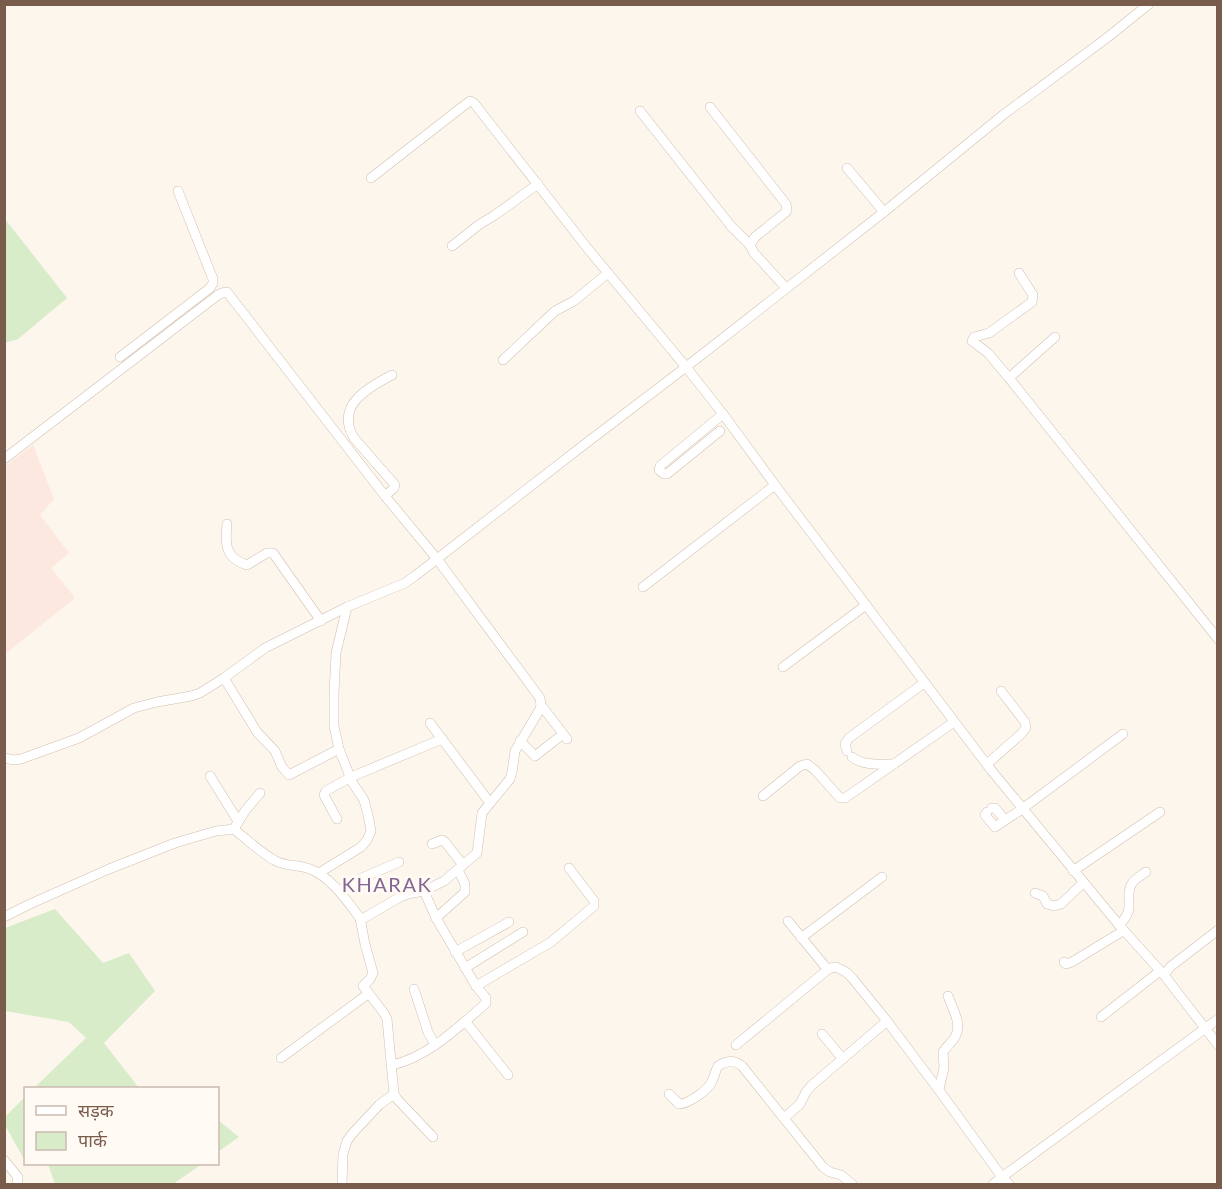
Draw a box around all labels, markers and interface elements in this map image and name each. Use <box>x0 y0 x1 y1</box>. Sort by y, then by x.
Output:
district label: KHARAK <box>342 872 432 896</box>
legend <box>24 1087 219 1165</box>
text: सड़क <box>78 1099 115 1121</box>
text: पार्क <box>78 1129 108 1151</box>

